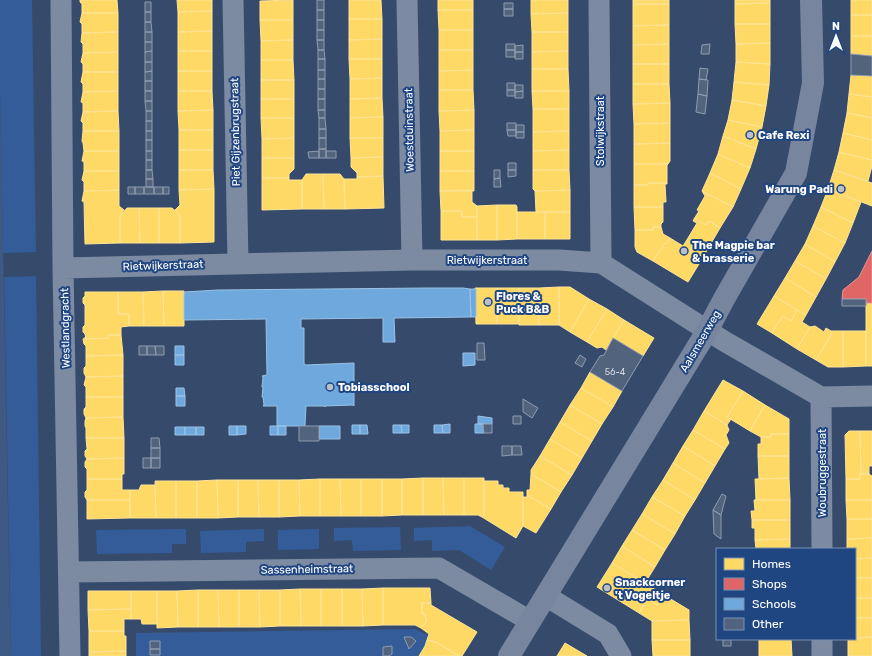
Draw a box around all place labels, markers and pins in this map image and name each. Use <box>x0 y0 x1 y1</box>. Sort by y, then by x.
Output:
place label: Cafe Rexi <box>758 129 809 142</box>
marker: Cafe Rexi <box>745 130 755 140</box>
place label: Warung Padi <box>765 183 833 196</box>
marker: Warung Padi <box>836 184 846 194</box>
place label: The Magpie bar & brasserie <box>692 239 775 265</box>
marker: The Magpie bar & brasserie <box>679 246 689 256</box>
place label: Flores & Puck B&B <box>496 290 550 316</box>
marker: Flores & Puck B&B <box>483 297 493 307</box>
place label: Tobiasschool <box>338 381 410 394</box>
marker: Tobiasschool <box>325 382 335 392</box>
place label: Snackcorner 't Vogeltje <box>615 576 685 602</box>
marker: Snackcorner 't Vogeltje <box>602 583 612 593</box>

